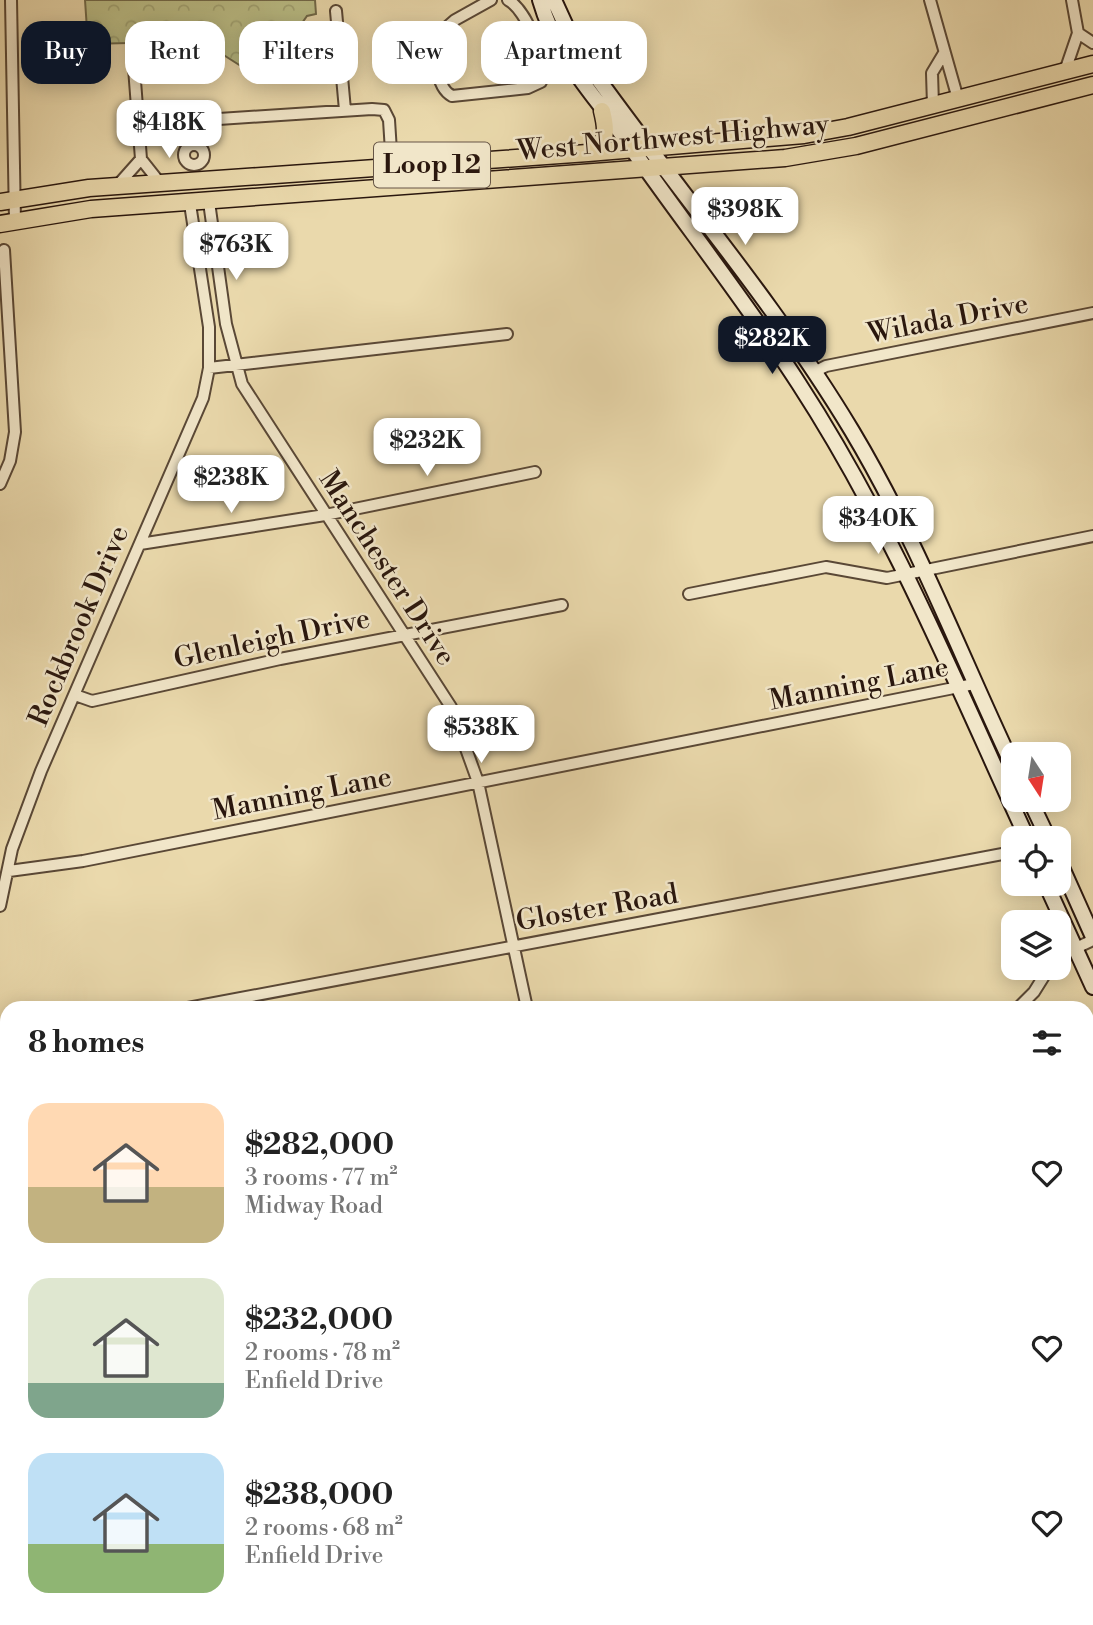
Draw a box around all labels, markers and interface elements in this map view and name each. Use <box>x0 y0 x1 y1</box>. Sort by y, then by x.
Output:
chip: Buy <box>21 21 111 84</box>
chip: Rent <box>125 21 225 84</box>
chip: Filters <box>239 21 358 84</box>
chip: New <box>372 21 467 84</box>
chip: Apartment <box>481 21 647 84</box>
pin: $418K <box>120 100 218 160</box>
street label: West Northwest Highway <box>515 107 831 169</box>
text: $418K <box>133 109 205 137</box>
road number: Loop 12 <box>374 142 490 188</box>
pin: $398K <box>696 188 794 247</box>
text: $398K <box>707 196 783 224</box>
pin: $763K <box>187 222 285 282</box>
text: $763K <box>199 231 273 259</box>
street label: Wilada Drive <box>864 286 1031 352</box>
pin: $282K <box>723 316 821 376</box>
text: $282K <box>734 325 810 353</box>
pin: $232K <box>378 419 476 478</box>
text: $232K <box>390 427 464 455</box>
pin: $238K <box>182 456 280 515</box>
text: $238K <box>193 464 269 492</box>
street label: Manchester Drive <box>311 464 463 672</box>
pin: $340K <box>829 496 927 556</box>
text: $340K <box>839 505 917 533</box>
street label: Rockbrook Drive <box>21 520 137 732</box>
street label: Glenleigh Drive <box>171 601 373 677</box>
street label: Manning Lane <box>766 649 952 719</box>
pin: $538K <box>432 706 530 765</box>
text: $538K <box>443 714 519 742</box>
north arrow <box>1001 742 1071 812</box>
map controls <box>1001 742 1071 980</box>
street label: Manning Lane <box>209 759 395 829</box>
button: locate <box>1001 826 1071 896</box>
street label: Gloster Road <box>513 877 681 939</box>
button: layers <box>1001 910 1071 980</box>
text: 8 homes <box>28 1024 144 1062</box>
icon: filters <box>1028 1024 1066 1062</box>
text: $282,000 <box>245 1126 394 1164</box>
icon: home <box>84 1131 168 1215</box>
icon: heart <box>1028 1154 1066 1192</box>
text: 3 rooms · 77 m² <box>245 1164 398 1192</box>
text: Midway Road <box>245 1192 383 1220</box>
text: $232,000 <box>245 1301 393 1339</box>
icon: home <box>84 1306 168 1390</box>
icon: heart <box>1028 1329 1066 1367</box>
text: 2 rooms · 78 m² <box>245 1339 400 1367</box>
text: Enfield Drive <box>245 1367 383 1395</box>
text: $238,000 <box>245 1476 393 1514</box>
icon: home <box>84 1481 168 1565</box>
icon: heart <box>1028 1504 1066 1542</box>
text: 2 rooms · 68 m² <box>245 1514 403 1542</box>
text: Enfield Drive <box>245 1542 383 1570</box>

